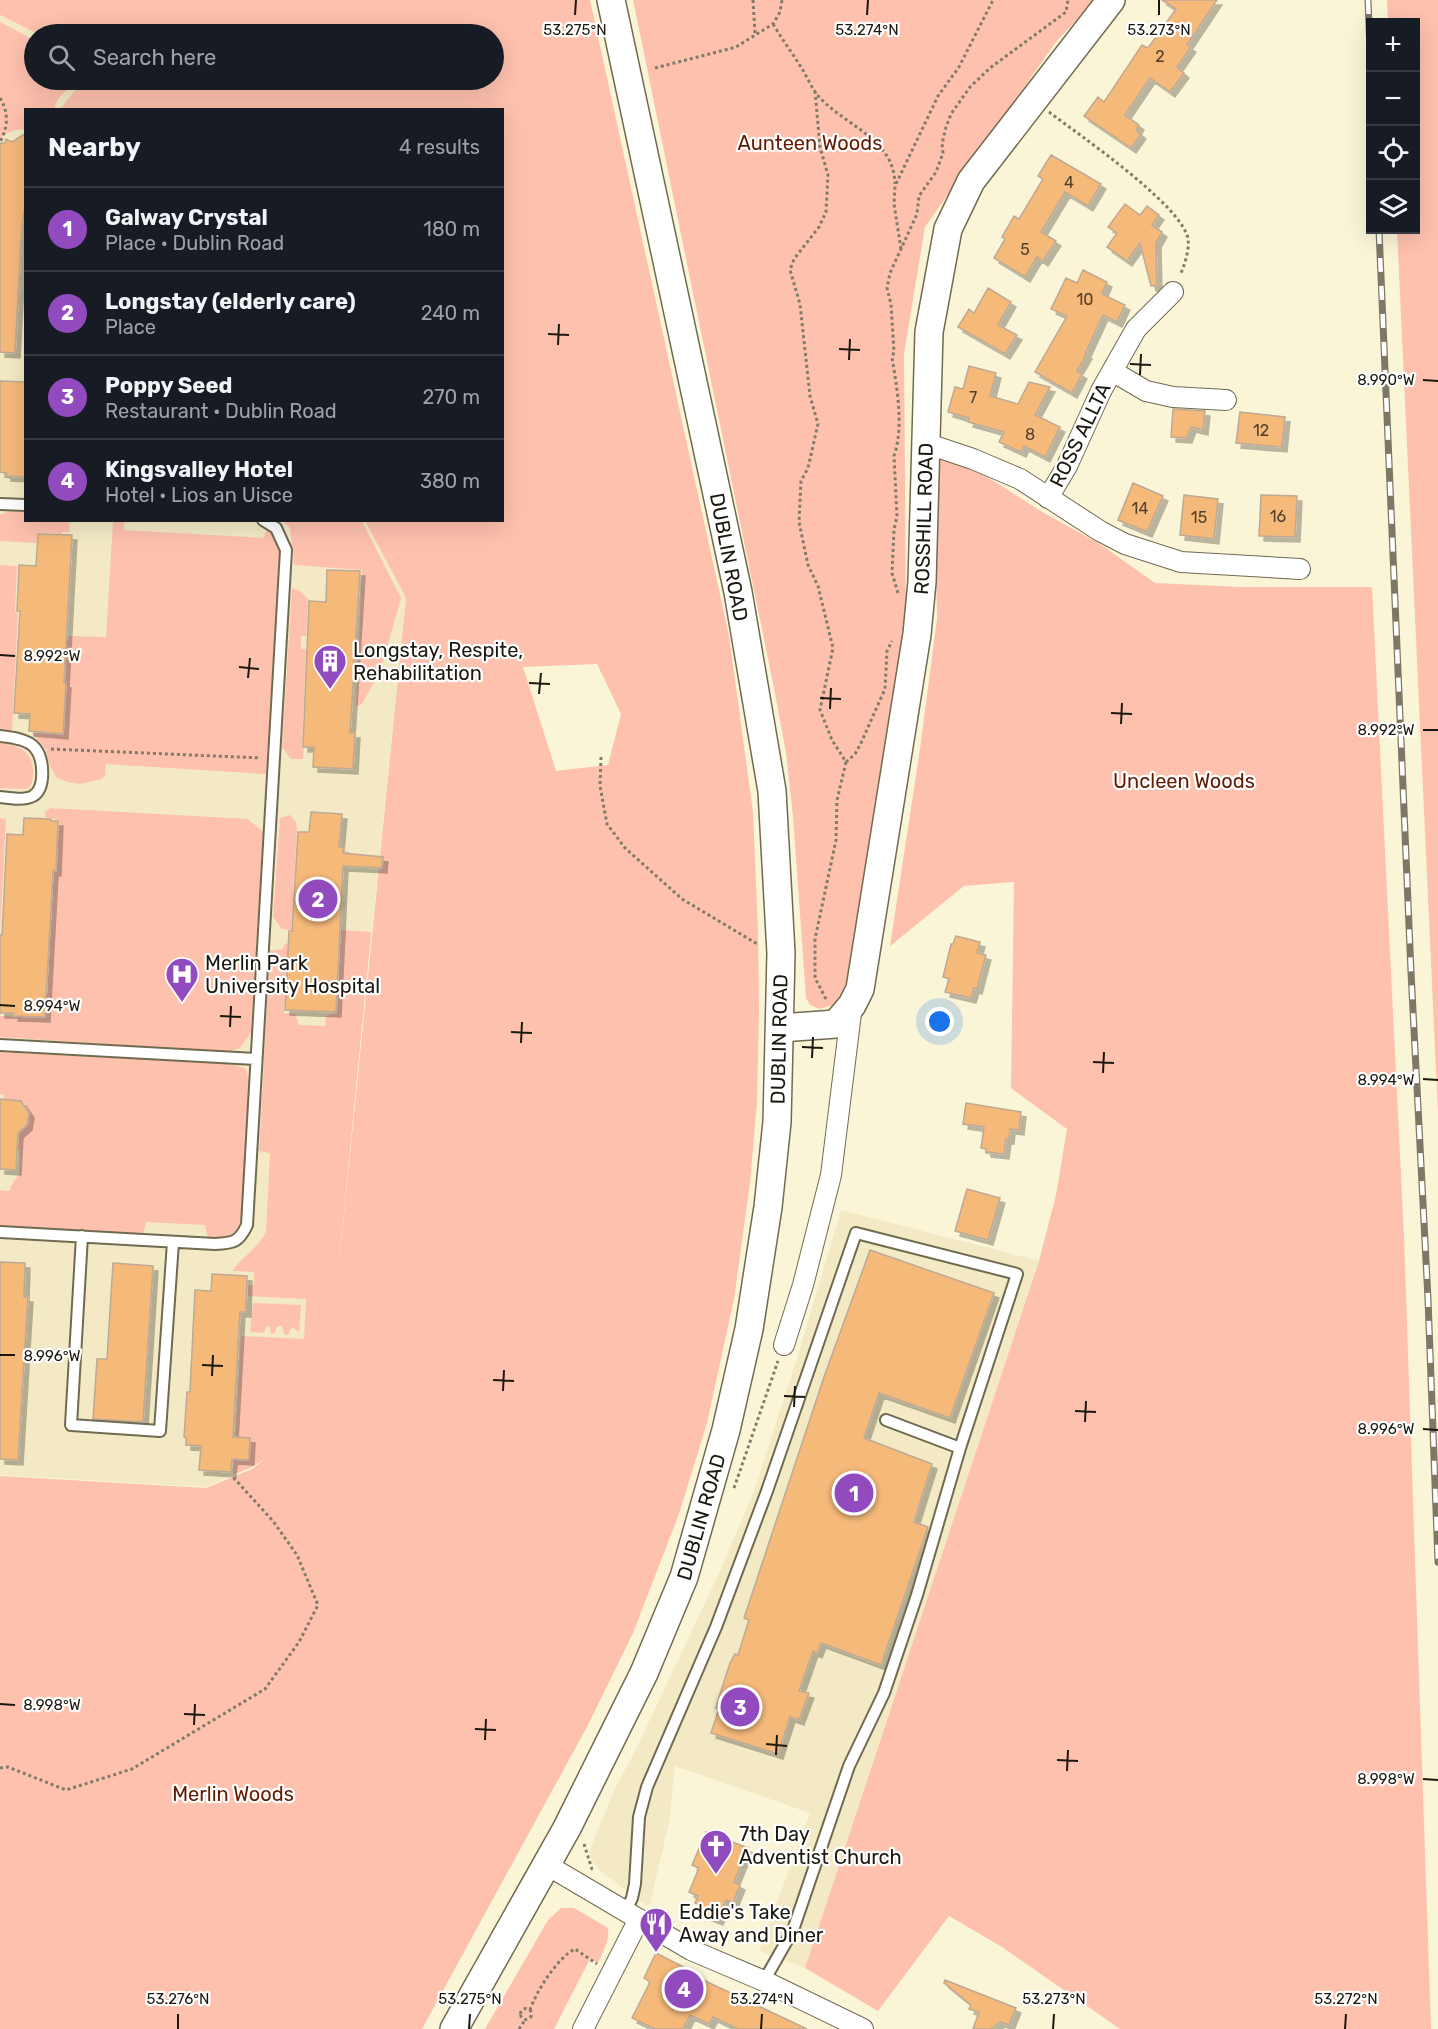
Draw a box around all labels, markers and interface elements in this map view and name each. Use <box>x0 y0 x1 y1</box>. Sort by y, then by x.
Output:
map controls <box>1366 18 1420 234</box>
button: + <box>1366 18 1420 72</box>
text: 53.275°N <box>543 21 607 39</box>
text: 53.274°N <box>835 21 899 39</box>
text: 53.273°N <box>1127 21 1191 39</box>
search box <box>24 24 504 90</box>
icon: search <box>45 41 78 74</box>
text: Search here <box>93 44 216 71</box>
house number: 2 <box>1155 47 1165 66</box>
button: − <box>1366 72 1420 126</box>
button: locate <box>1366 126 1420 180</box>
park label: Aunteen Woods <box>738 131 882 155</box>
text: Nearby <box>48 132 141 163</box>
text: 4 results <box>399 135 480 159</box>
house number: 4 <box>1064 173 1074 192</box>
button: layers <box>1366 180 1420 234</box>
text: Galway Crystal <box>105 204 268 231</box>
text: 1 <box>63 217 72 241</box>
text: 180 m <box>423 217 480 241</box>
text: Place · Dublin Road <box>105 231 284 255</box>
house number: 5 <box>1020 240 1030 259</box>
text: Longstay (elderly care) <box>105 288 356 315</box>
house number: 10 <box>1076 290 1094 309</box>
text: 2 <box>61 301 74 325</box>
text: 240 m <box>421 301 480 325</box>
text: Place <box>105 315 156 339</box>
text: 8.990°W <box>1357 371 1415 389</box>
text: Poppy Seed <box>105 372 232 399</box>
street label: ROSS ALLTA <box>1044 379 1116 491</box>
text: 3 <box>61 385 74 409</box>
text: 270 m <box>423 385 480 409</box>
house number: 7 <box>969 388 977 407</box>
text: Restaurant · Dublin Road <box>105 399 337 423</box>
house number: 12 <box>1253 421 1269 440</box>
house number: 8 <box>1025 425 1035 444</box>
street label: ROSSHILL ROAD <box>909 442 938 596</box>
text: Kingsvalley Hotel <box>105 456 293 483</box>
text: 4 <box>61 469 74 493</box>
text: 380 m <box>420 469 480 493</box>
text: Hotel · Lios an Uisce <box>105 483 293 507</box>
street label: DUBLIN ROAD <box>705 491 753 623</box>
house number: 14 <box>1132 499 1148 518</box>
house number: 16 <box>1270 507 1287 526</box>
house number: 15 <box>1191 508 1207 527</box>
place label: Longstay, Respite, Rehabilitation <box>353 638 523 685</box>
building icon: Longstay, Respite, Rehabilitation <box>312 643 348 690</box>
text: 8.992°W <box>24 647 80 665</box>
text: 8.992°W <box>1358 721 1414 739</box>
park label: Uncleen Woods <box>1113 769 1255 793</box>
pin: 2 <box>298 876 338 922</box>
place label: Merlin Park University Hospital <box>205 951 380 998</box>
hospital icon: Merlin Park University Hospital <box>164 956 200 1003</box>
street label: DUBLIN ROAD <box>765 974 793 1105</box>
text: 8.994°W <box>23 997 81 1015</box>
your location <box>925 1007 954 1036</box>
text: 8.994°W <box>1357 1071 1415 1089</box>
text: 8.996°W <box>23 1347 81 1365</box>
text: 8.996°W <box>1357 1420 1415 1438</box>
street label: DUBLIN ROAD <box>672 1451 731 1583</box>
pin: 1 <box>834 1470 874 1516</box>
pin: 3 <box>720 1684 760 1730</box>
text: 8.998°W <box>23 1696 81 1714</box>
text: 8.998°W <box>1357 1770 1415 1788</box>
park label: Merlin Woods <box>172 1782 294 1806</box>
place label: 7th Day Adventist Church <box>739 1822 902 1869</box>
church icon: 7th Day Adventist Church <box>698 1828 734 1875</box>
place label: Eddie's Take Away and Diner <box>679 1900 824 1947</box>
restaurant icon: Eddie's Take Away and Diner <box>638 1906 674 1953</box>
pin: 4 <box>664 1966 704 2012</box>
text: 53.276°N <box>146 1990 210 2008</box>
text: 53.275°N <box>438 1990 502 2008</box>
text: 53.274°N <box>730 1990 794 2008</box>
text: 53.273°N <box>1022 1990 1086 2008</box>
text: 53.272°N <box>1314 1990 1378 2008</box>

